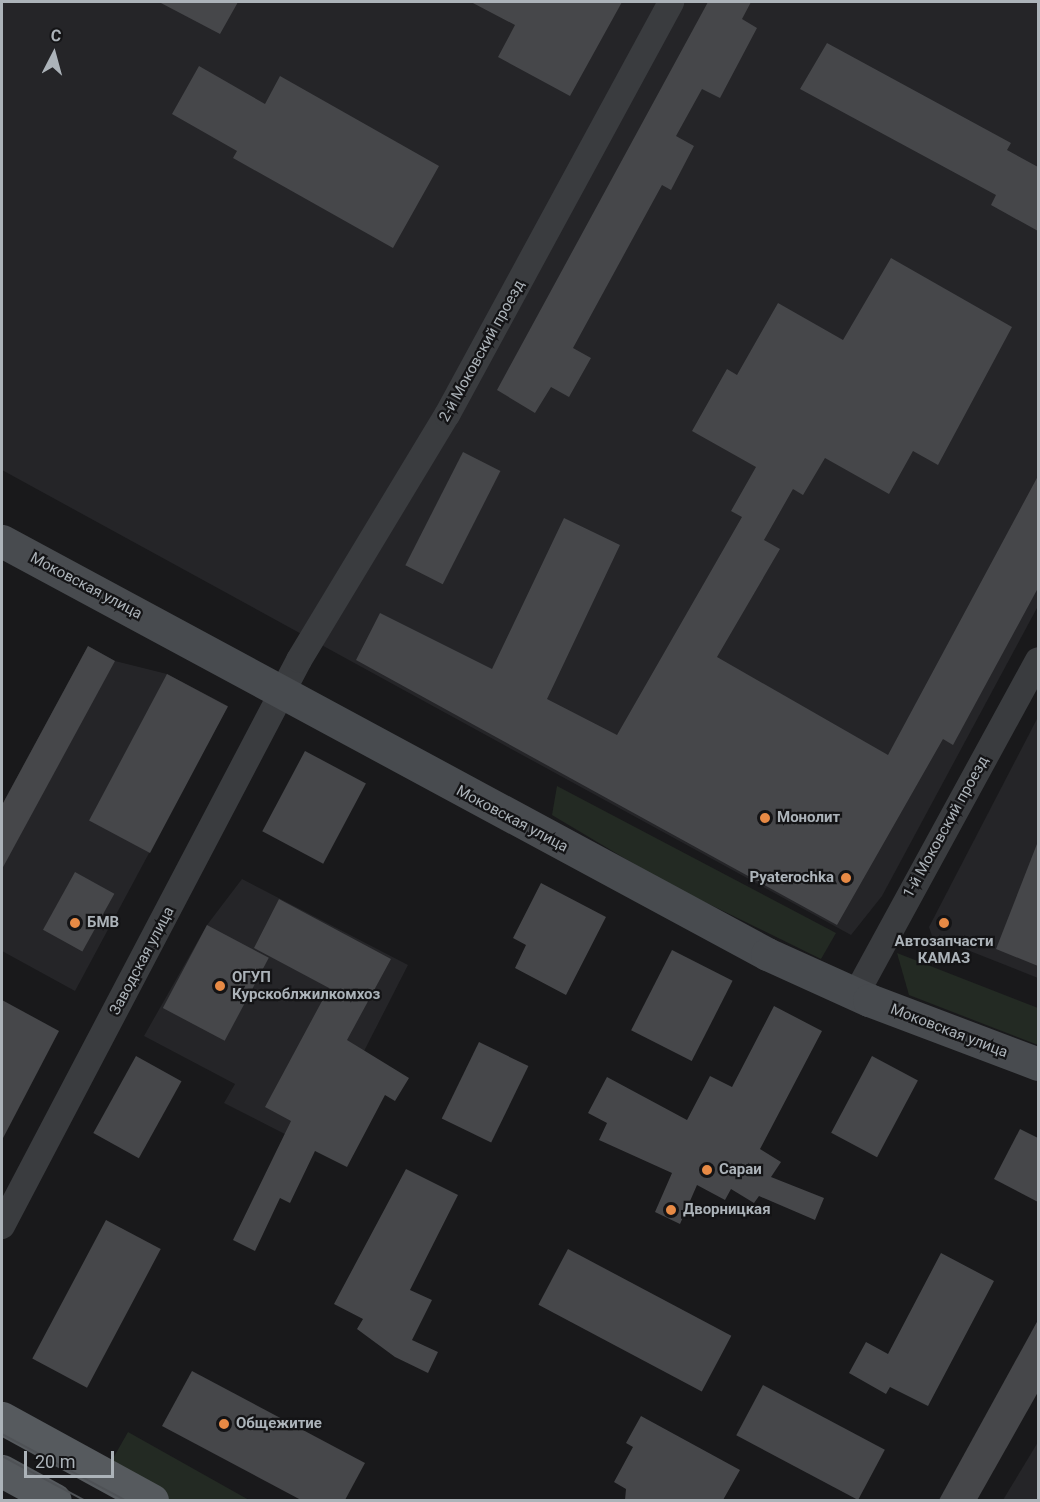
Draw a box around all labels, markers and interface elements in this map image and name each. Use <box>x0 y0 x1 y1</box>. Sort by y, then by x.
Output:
north arrow <box>24 24 84 84</box>
text: С <box>50 26 62 46</box>
street label: 2-й Моковский проезд <box>436 277 528 425</box>
street label: Моковская улица <box>27 549 145 623</box>
street label: 1-й Моковский проезд <box>900 753 992 901</box>
street label: Моковская улица <box>453 782 571 856</box>
place label: Монолит <box>777 809 840 827</box>
marker: Монолит <box>758 811 772 825</box>
place label: Pyaterochka <box>750 869 834 887</box>
marker: Pyaterochka <box>839 871 853 885</box>
street label: Заводская улица <box>106 904 178 1018</box>
place label: БМВ <box>87 914 119 932</box>
marker: БМВ <box>68 916 82 930</box>
marker: Автозапчасти КАМАЗ <box>937 916 951 930</box>
place label: Автозапчасти КАМАЗ <box>895 932 993 967</box>
place label: ОГУП Курскоблжилкомхоз <box>232 968 380 1003</box>
marker: ОГУП Курскоблжилкомхоз <box>213 979 227 993</box>
street label: Моковская улица <box>888 1000 1010 1062</box>
place label: Сараи <box>719 1161 762 1179</box>
marker: Сараи <box>700 1163 714 1177</box>
place label: Дворницкая <box>683 1201 771 1219</box>
marker: Дворницкая <box>664 1203 678 1217</box>
place label: Общежитие <box>236 1415 322 1433</box>
marker: Общежитие <box>217 1417 231 1431</box>
scale bar <box>27 1439 117 1477</box>
text: 20 m <box>35 1451 75 1472</box>

